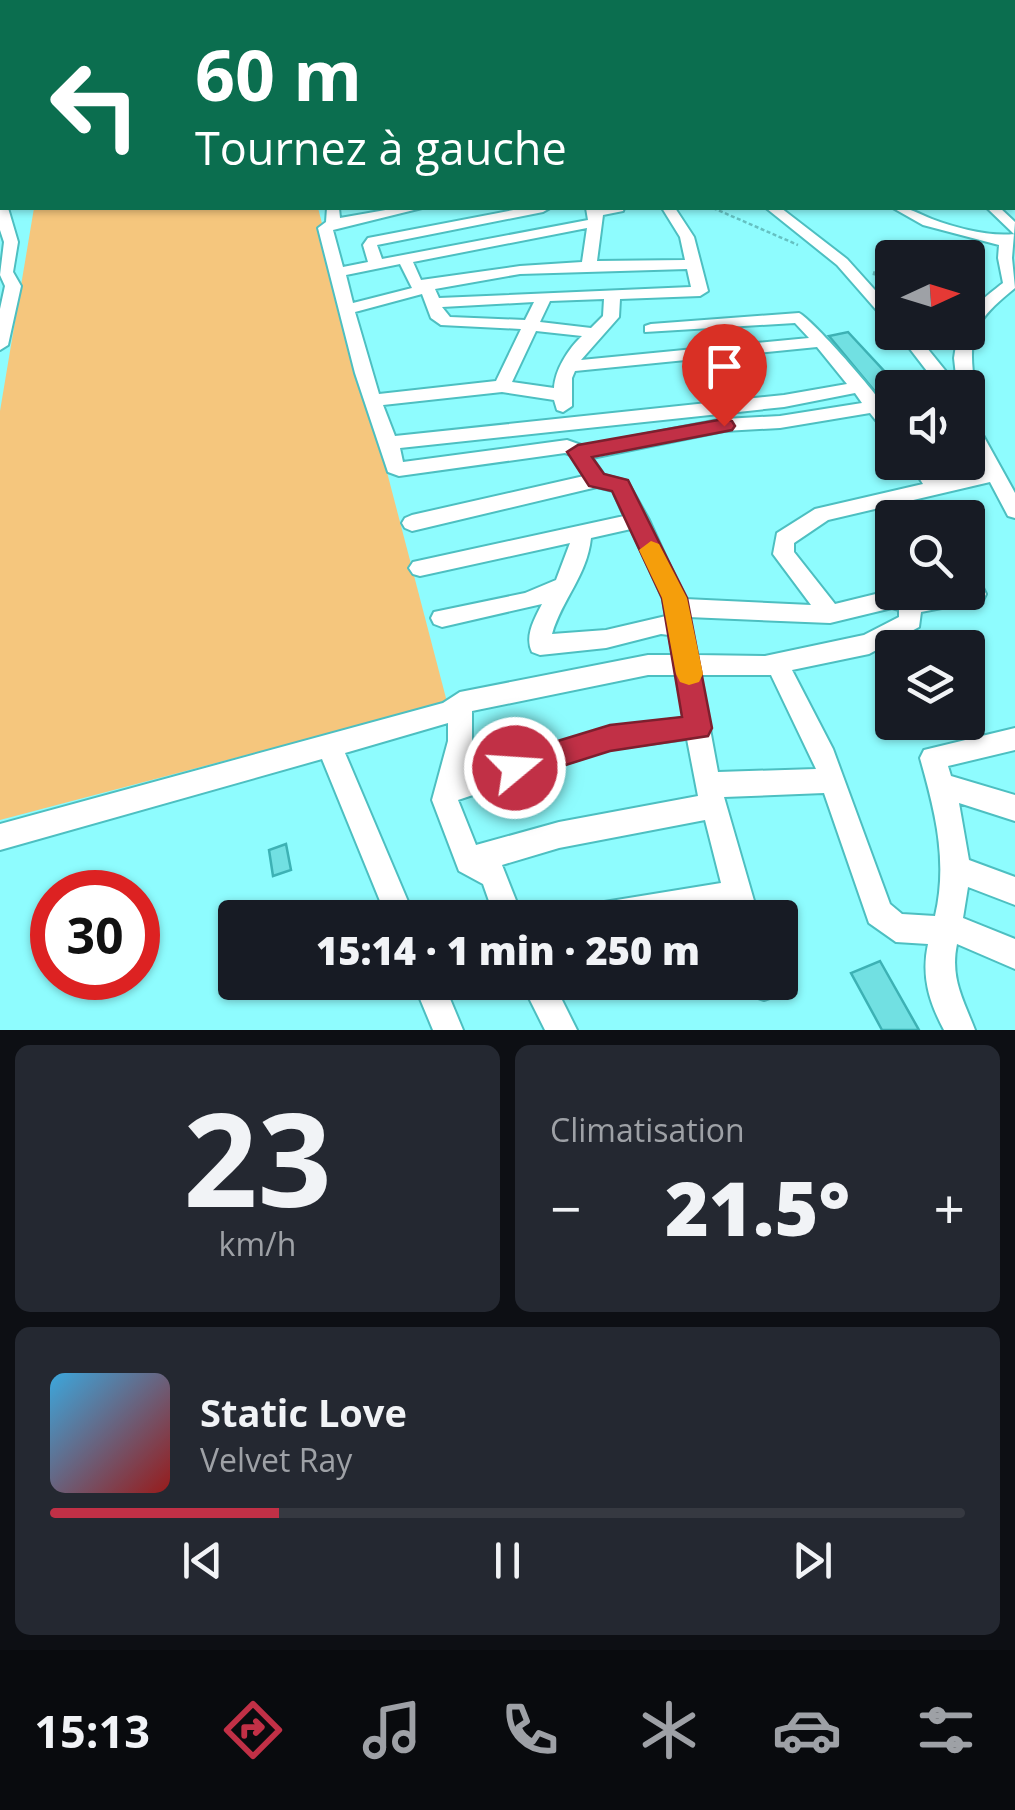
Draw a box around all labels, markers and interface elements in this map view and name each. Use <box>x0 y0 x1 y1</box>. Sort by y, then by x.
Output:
text: 60 m <box>195 26 362 122</box>
icon: left <box>30 40 160 170</box>
text: Tournez à gauche <box>195 117 567 178</box>
north arrow <box>875 240 985 350</box>
map controls <box>875 240 985 740</box>
pin <box>682 324 767 427</box>
icon: arrive <box>697 339 752 394</box>
button: sound <box>875 370 985 480</box>
button: search <box>875 500 985 610</box>
button: layers <box>875 630 985 740</box>
position arrow <box>463 716 567 820</box>
speed limit sign: 30 <box>30 870 160 1000</box>
text: 15:14 · 1 min · 250 m <box>316 924 700 976</box>
text: 23 <box>183 1068 332 1245</box>
text: Climatisation <box>550 1108 745 1151</box>
text: 21.5° <box>665 1156 850 1258</box>
text: − <box>550 1170 581 1245</box>
text: + <box>934 1170 965 1245</box>
text: km/h <box>219 1222 296 1265</box>
text: Static Love <box>200 1386 407 1438</box>
text: Velvet Ray <box>200 1438 352 1481</box>
icon: previous <box>175 1533 230 1588</box>
icon: pause <box>480 1533 535 1588</box>
icon: next <box>785 1533 840 1588</box>
icon: directions <box>218 1695 288 1765</box>
icon: music <box>357 1695 427 1765</box>
icon: phone <box>495 1695 565 1765</box>
icon: climate <box>634 1695 704 1765</box>
icon: car <box>772 1695 842 1765</box>
icon: filters <box>911 1695 981 1765</box>
text: 15:13 <box>34 1700 150 1761</box>

